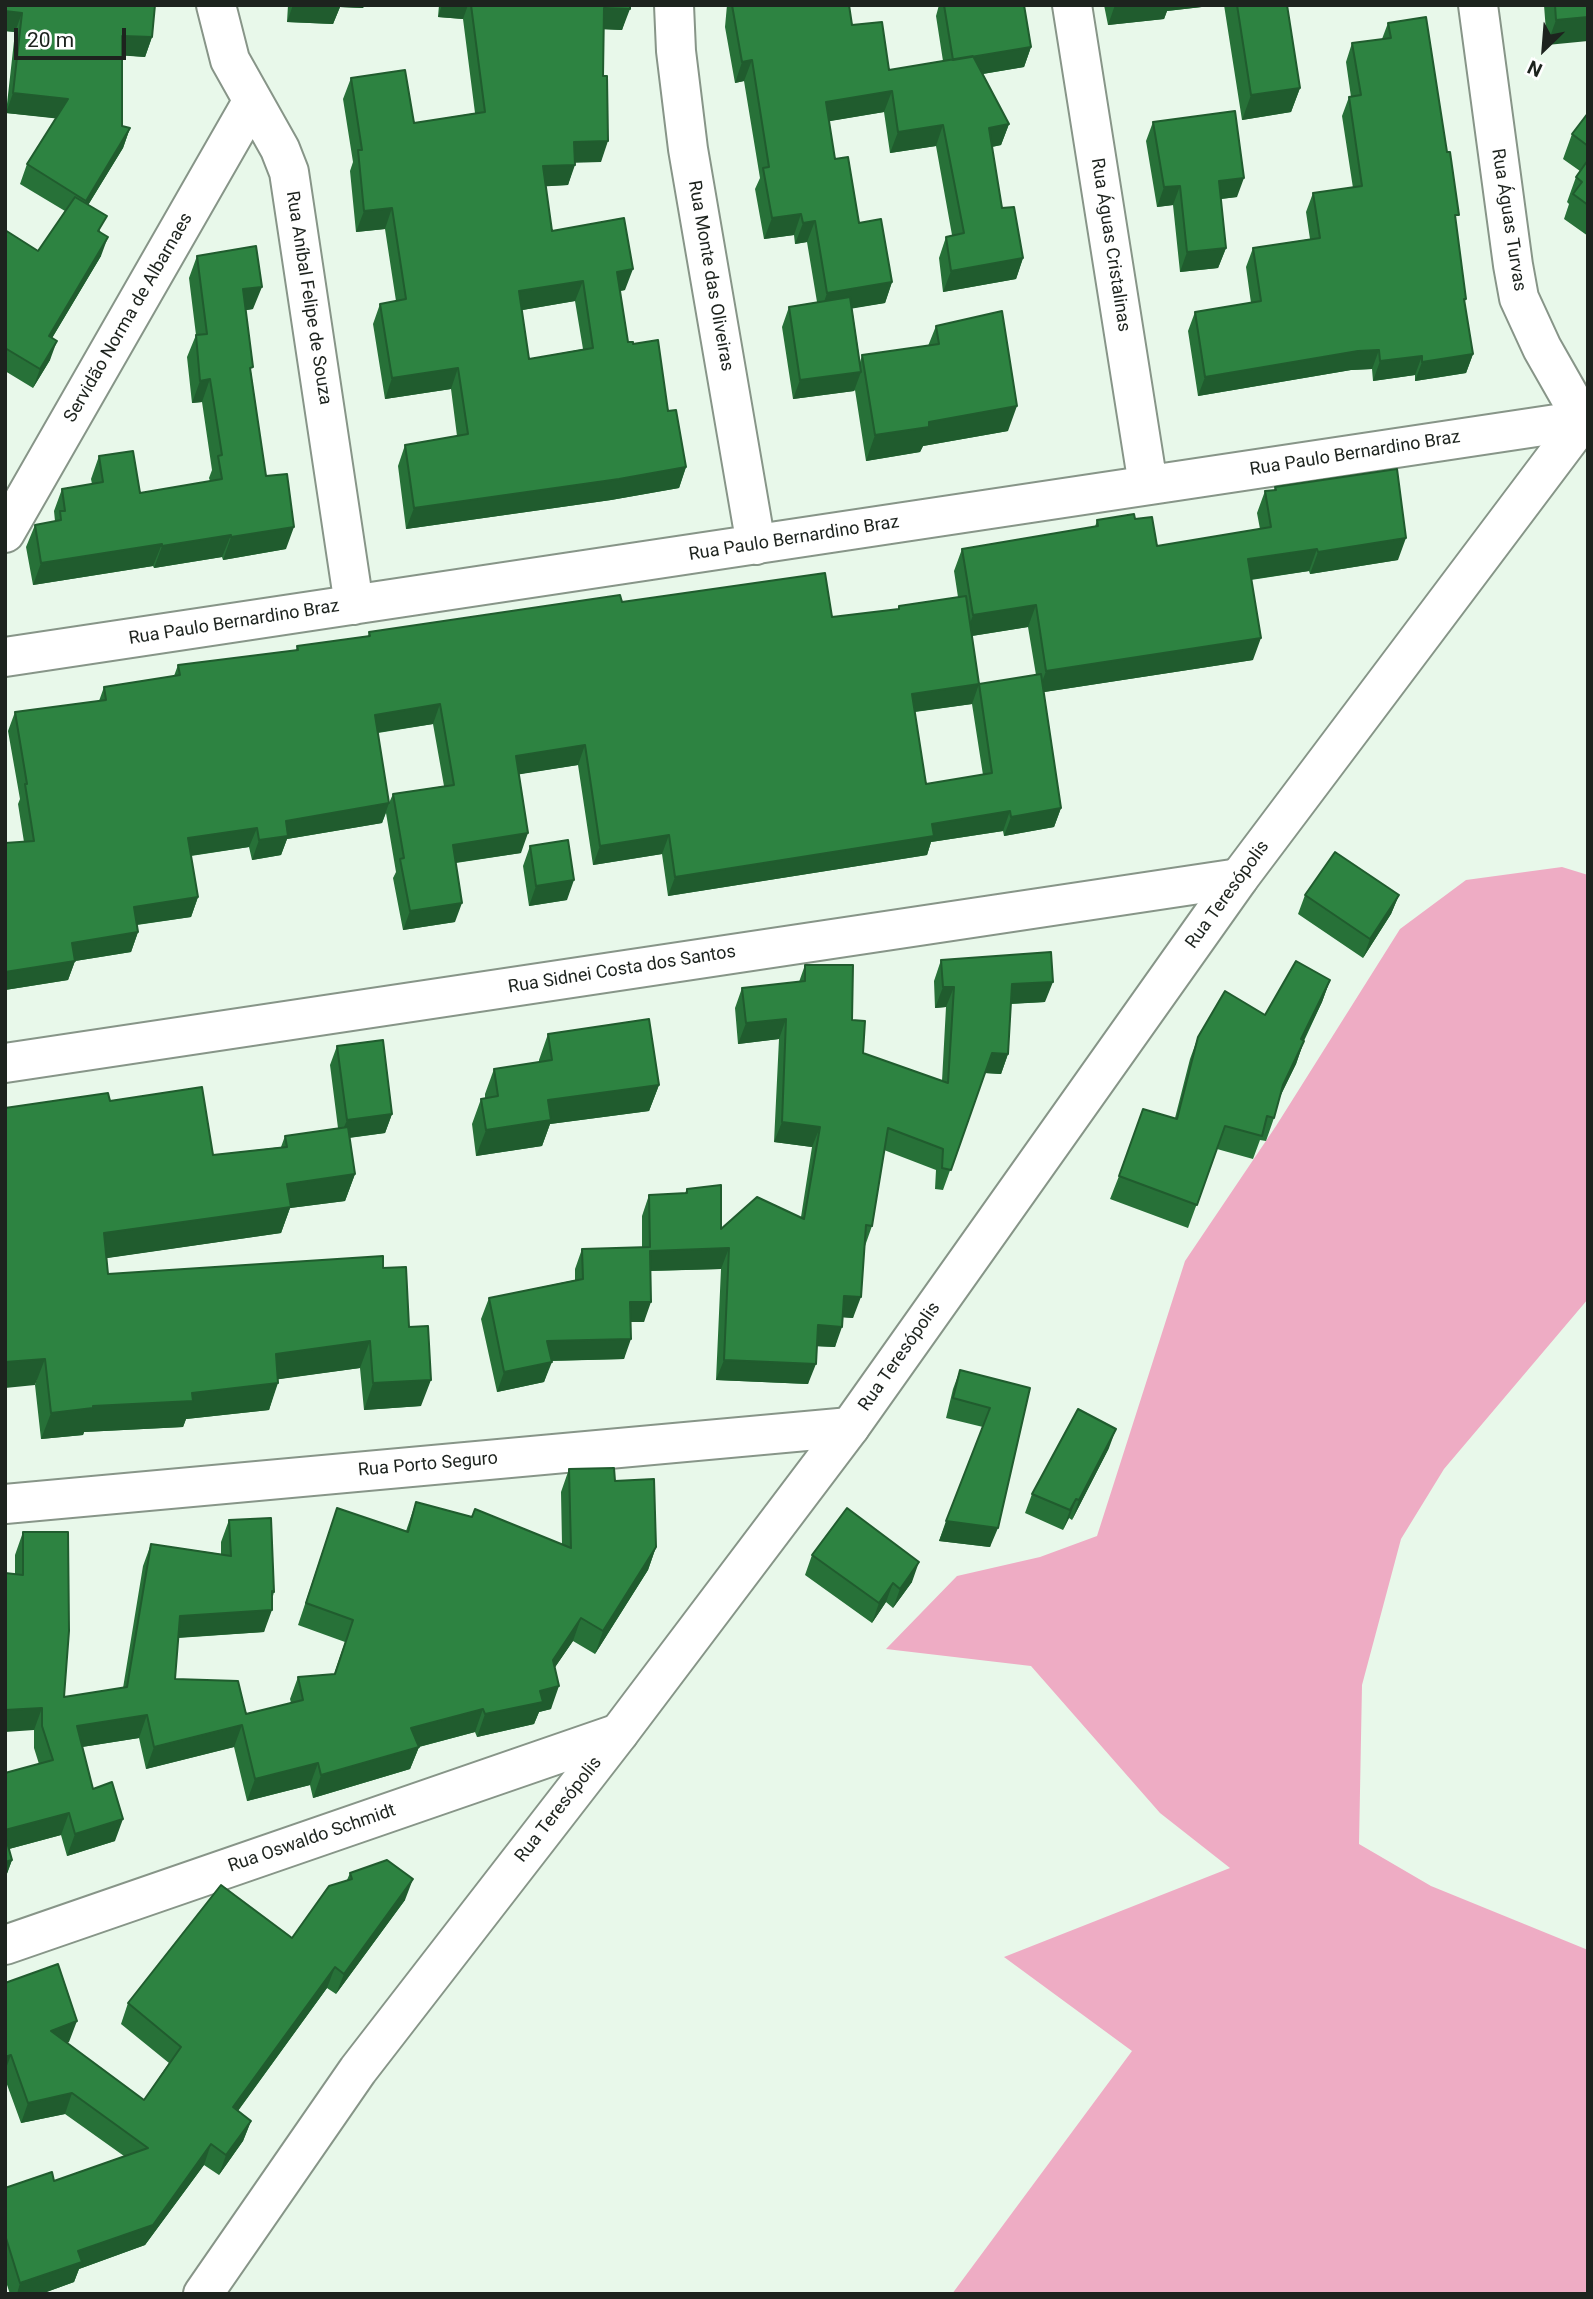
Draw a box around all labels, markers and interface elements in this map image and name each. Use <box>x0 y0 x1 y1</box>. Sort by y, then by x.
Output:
scale bar <box>18 14 130 58</box>
north arrow <box>1509 14 1579 84</box>
text: 20 m <box>27 28 74 52</box>
text: N <box>1524 55 1546 82</box>
street label: Rua Águas Turvas <box>1486 147 1530 293</box>
street label: Rua Águas Cristalinas <box>1086 157 1134 333</box>
street label: Rua Monte das Oliveiras <box>683 179 737 373</box>
street label: Rua Aníbal Felipe de Souza <box>280 190 336 406</box>
street label: Servidão Norma de Albarnaes <box>60 209 198 427</box>
street label: Rua Paulo Bernardino Braz <box>1248 427 1462 481</box>
street label: Rua Paulo Bernardino Braz <box>687 512 901 566</box>
street label: Rua Paulo Bernardino Braz <box>127 596 341 650</box>
street label: Rua Teresópolis <box>1182 837 1274 953</box>
street label: Rua Sidnei Costa dos Santos <box>507 941 737 999</box>
street label: Rua Teresópolis <box>854 1298 946 1416</box>
street label: Rua Porto Seguro <box>357 1448 499 1482</box>
street label: Rua Teresópolis <box>511 1753 607 1867</box>
street label: Rua Oswaldo Schmidt <box>225 1800 399 1878</box>

